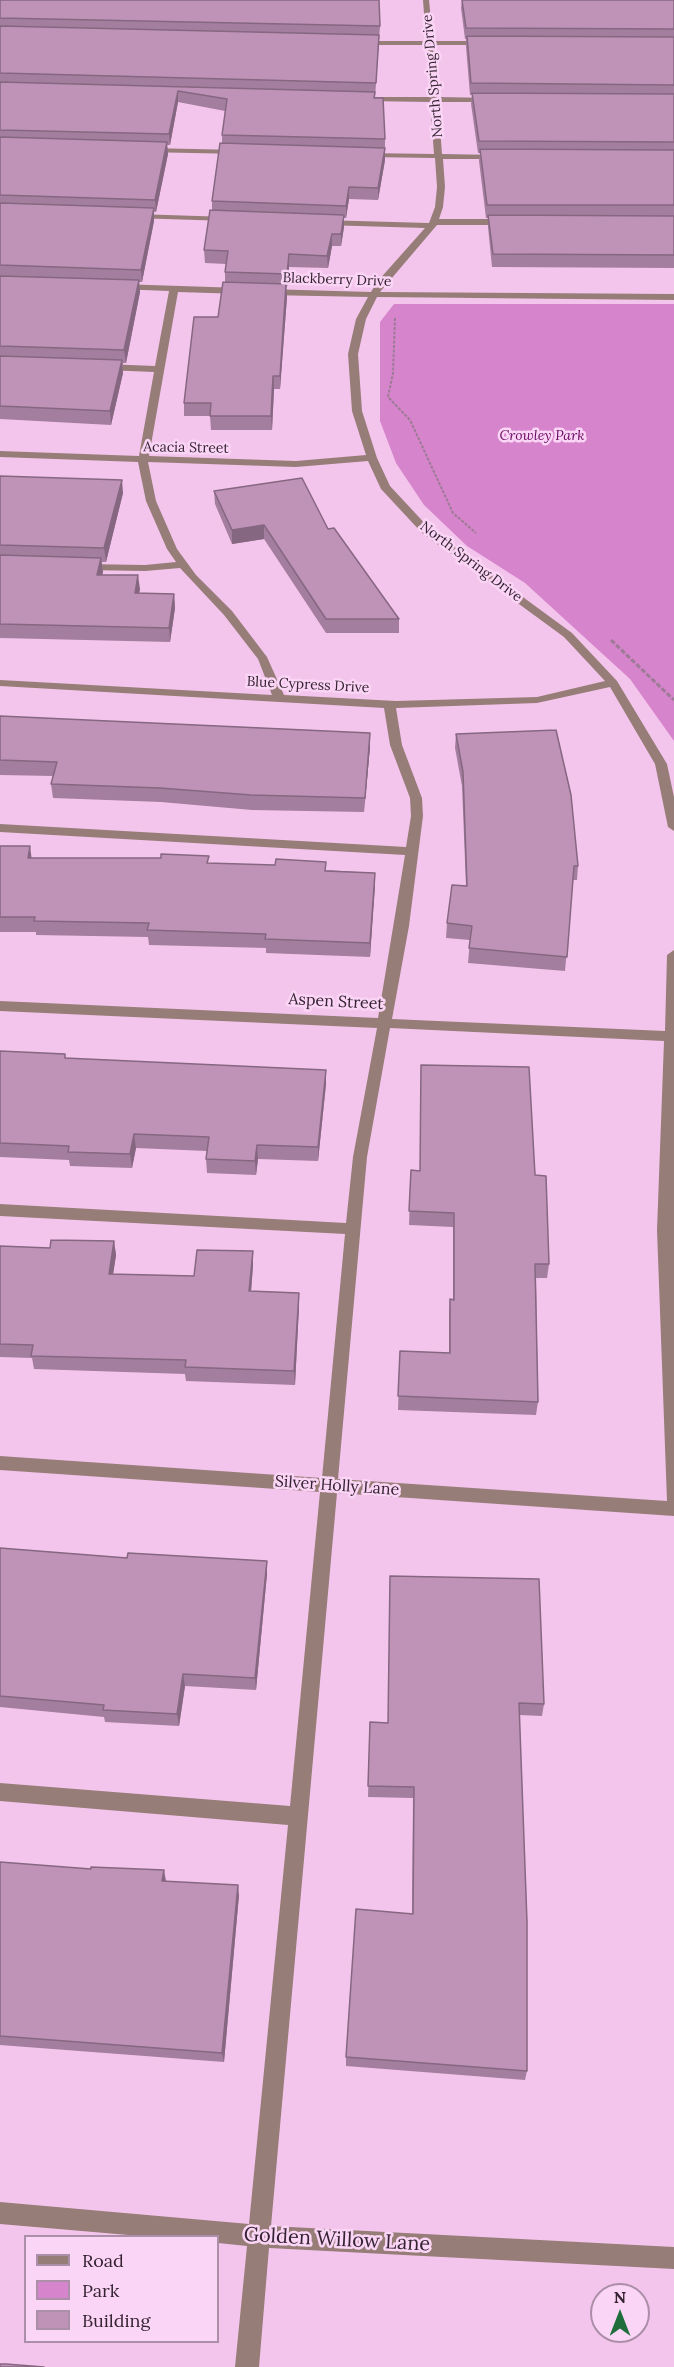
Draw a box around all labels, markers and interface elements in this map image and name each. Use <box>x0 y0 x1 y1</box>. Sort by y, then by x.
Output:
street label: North Spring Drive <box>419 14 447 138</box>
street label: Blackberry Drive <box>282 270 392 290</box>
park label: Crowley Park <box>499 428 585 444</box>
street label: Acacia Street <box>143 439 229 457</box>
street label: North Spring Drive <box>417 518 525 606</box>
street label: Blue Cypress Drive <box>246 673 370 697</box>
street label: Aspen Street <box>288 990 384 1014</box>
street label: Silver Holly Lane <box>274 1472 400 1500</box>
street label: Golden Willow Lane <box>243 2223 431 2257</box>
legend <box>24 2235 219 2343</box>
text: Road <box>82 2249 124 2272</box>
text: Park <box>82 2279 119 2302</box>
north arrow <box>590 2283 650 2343</box>
text: N <box>614 2287 626 2307</box>
text: Building <box>82 2309 150 2332</box>

